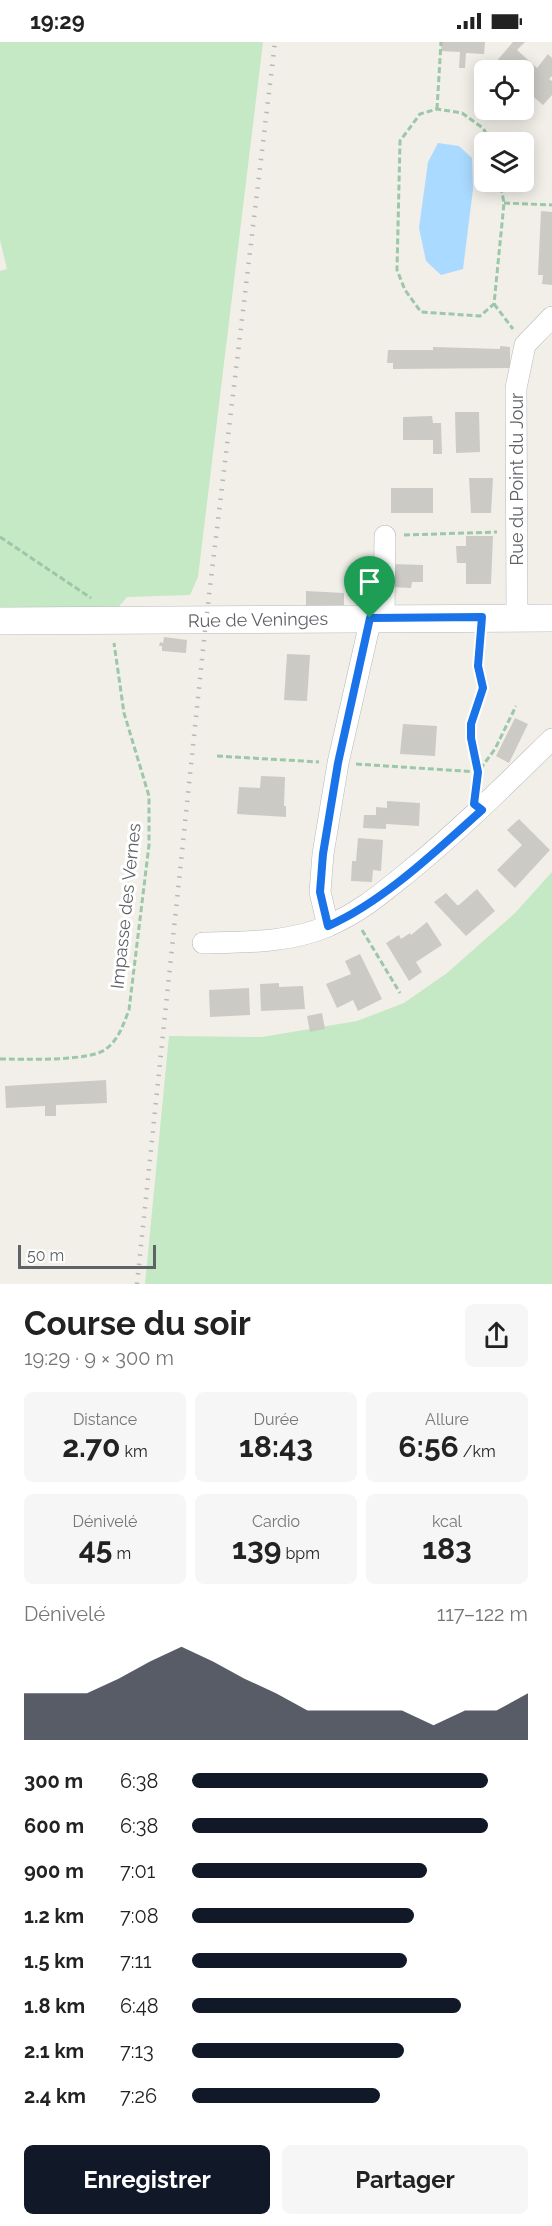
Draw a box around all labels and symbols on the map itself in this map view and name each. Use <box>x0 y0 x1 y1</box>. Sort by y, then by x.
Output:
street label: Rue du Point du Jour <box>506 392 527 565</box>
pin <box>344 556 395 618</box>
street label: Rue de Veninges <box>188 608 329 631</box>
street label: Impasse des Vernes <box>106 822 145 990</box>
scale bar <box>18 1242 156 1270</box>

